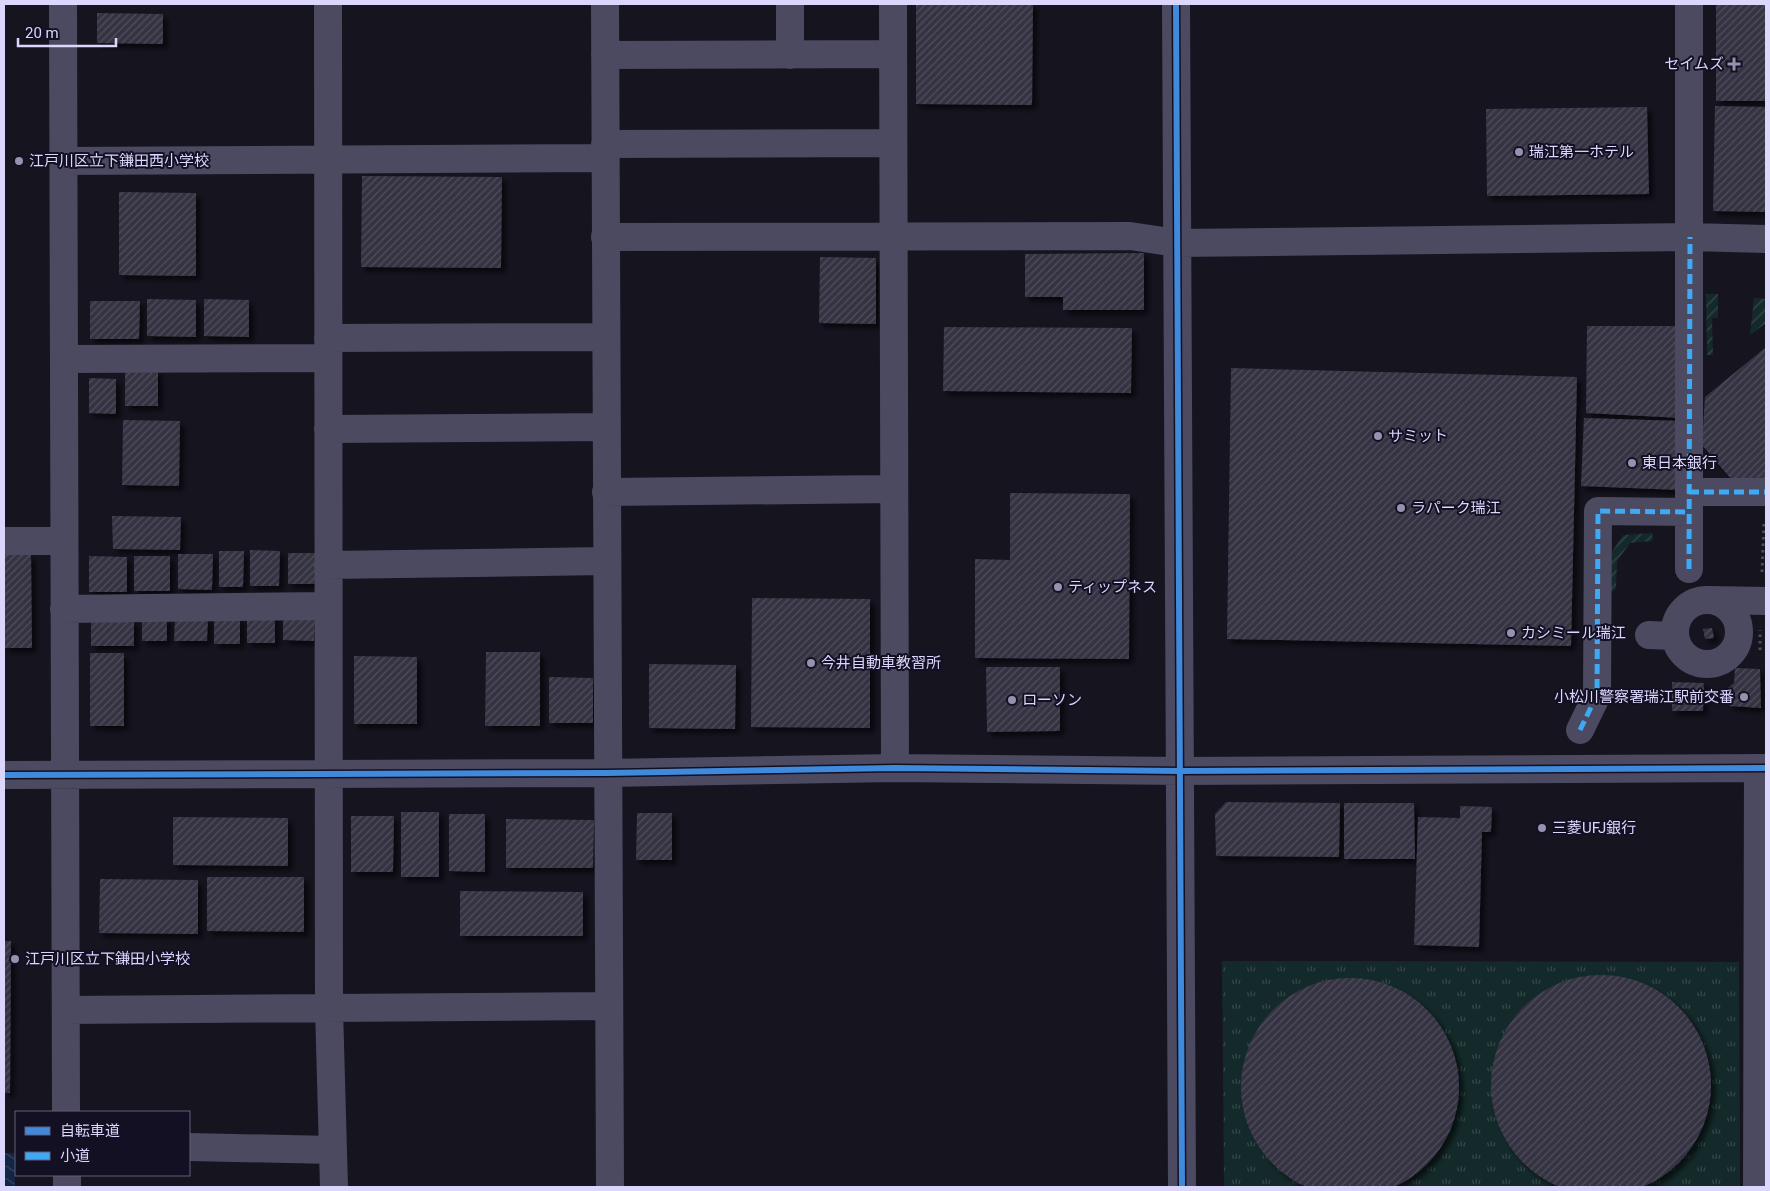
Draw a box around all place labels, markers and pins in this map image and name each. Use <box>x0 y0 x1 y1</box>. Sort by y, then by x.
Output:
place label: セイムズ <box>1664 55 1724 73</box>
marker: セイムズ <box>1728 58 1740 70</box>
place label: 瑞江第一ホテル <box>1529 143 1634 161</box>
marker: 瑞江第一ホテル <box>1513 146 1525 158</box>
place label: 江戸川区立下鎌田西小学校 <box>29 152 209 170</box>
marker: 江戸川区立下鎌田西小学校 <box>13 155 25 167</box>
place label: サミット <box>1388 427 1448 445</box>
marker: サミット <box>1372 430 1384 442</box>
place label: 東日本銀行 <box>1642 454 1717 472</box>
marker: 東日本銀行 <box>1626 457 1638 469</box>
place label: ラパーク瑞江 <box>1411 499 1501 517</box>
marker: ラパーク瑞江 <box>1395 502 1407 514</box>
place label: ティップネス <box>1068 578 1157 596</box>
marker: ティップネス <box>1052 581 1064 593</box>
place label: カシミール瑞江 <box>1521 624 1626 642</box>
marker: カシミール瑞江 <box>1505 627 1517 639</box>
place label: 今井自動車教習所 <box>821 654 941 672</box>
marker: 今井自動車教習所 <box>805 657 817 669</box>
place label: 小松川警察署瑞江駅前交番 <box>1554 688 1734 706</box>
place label: ローソン <box>1022 691 1082 709</box>
marker: 小松川警察署瑞江駅前交番 <box>1738 691 1750 703</box>
marker: ローソン <box>1006 694 1018 706</box>
place label: 三菱UFJ銀行 <box>1552 819 1636 837</box>
marker: 三菱UFJ銀行 <box>1536 822 1548 834</box>
place label: 江戸川区立下鎌田小学校 <box>25 950 190 968</box>
marker: 江戸川区立下鎌田小学校 <box>9 953 21 965</box>

